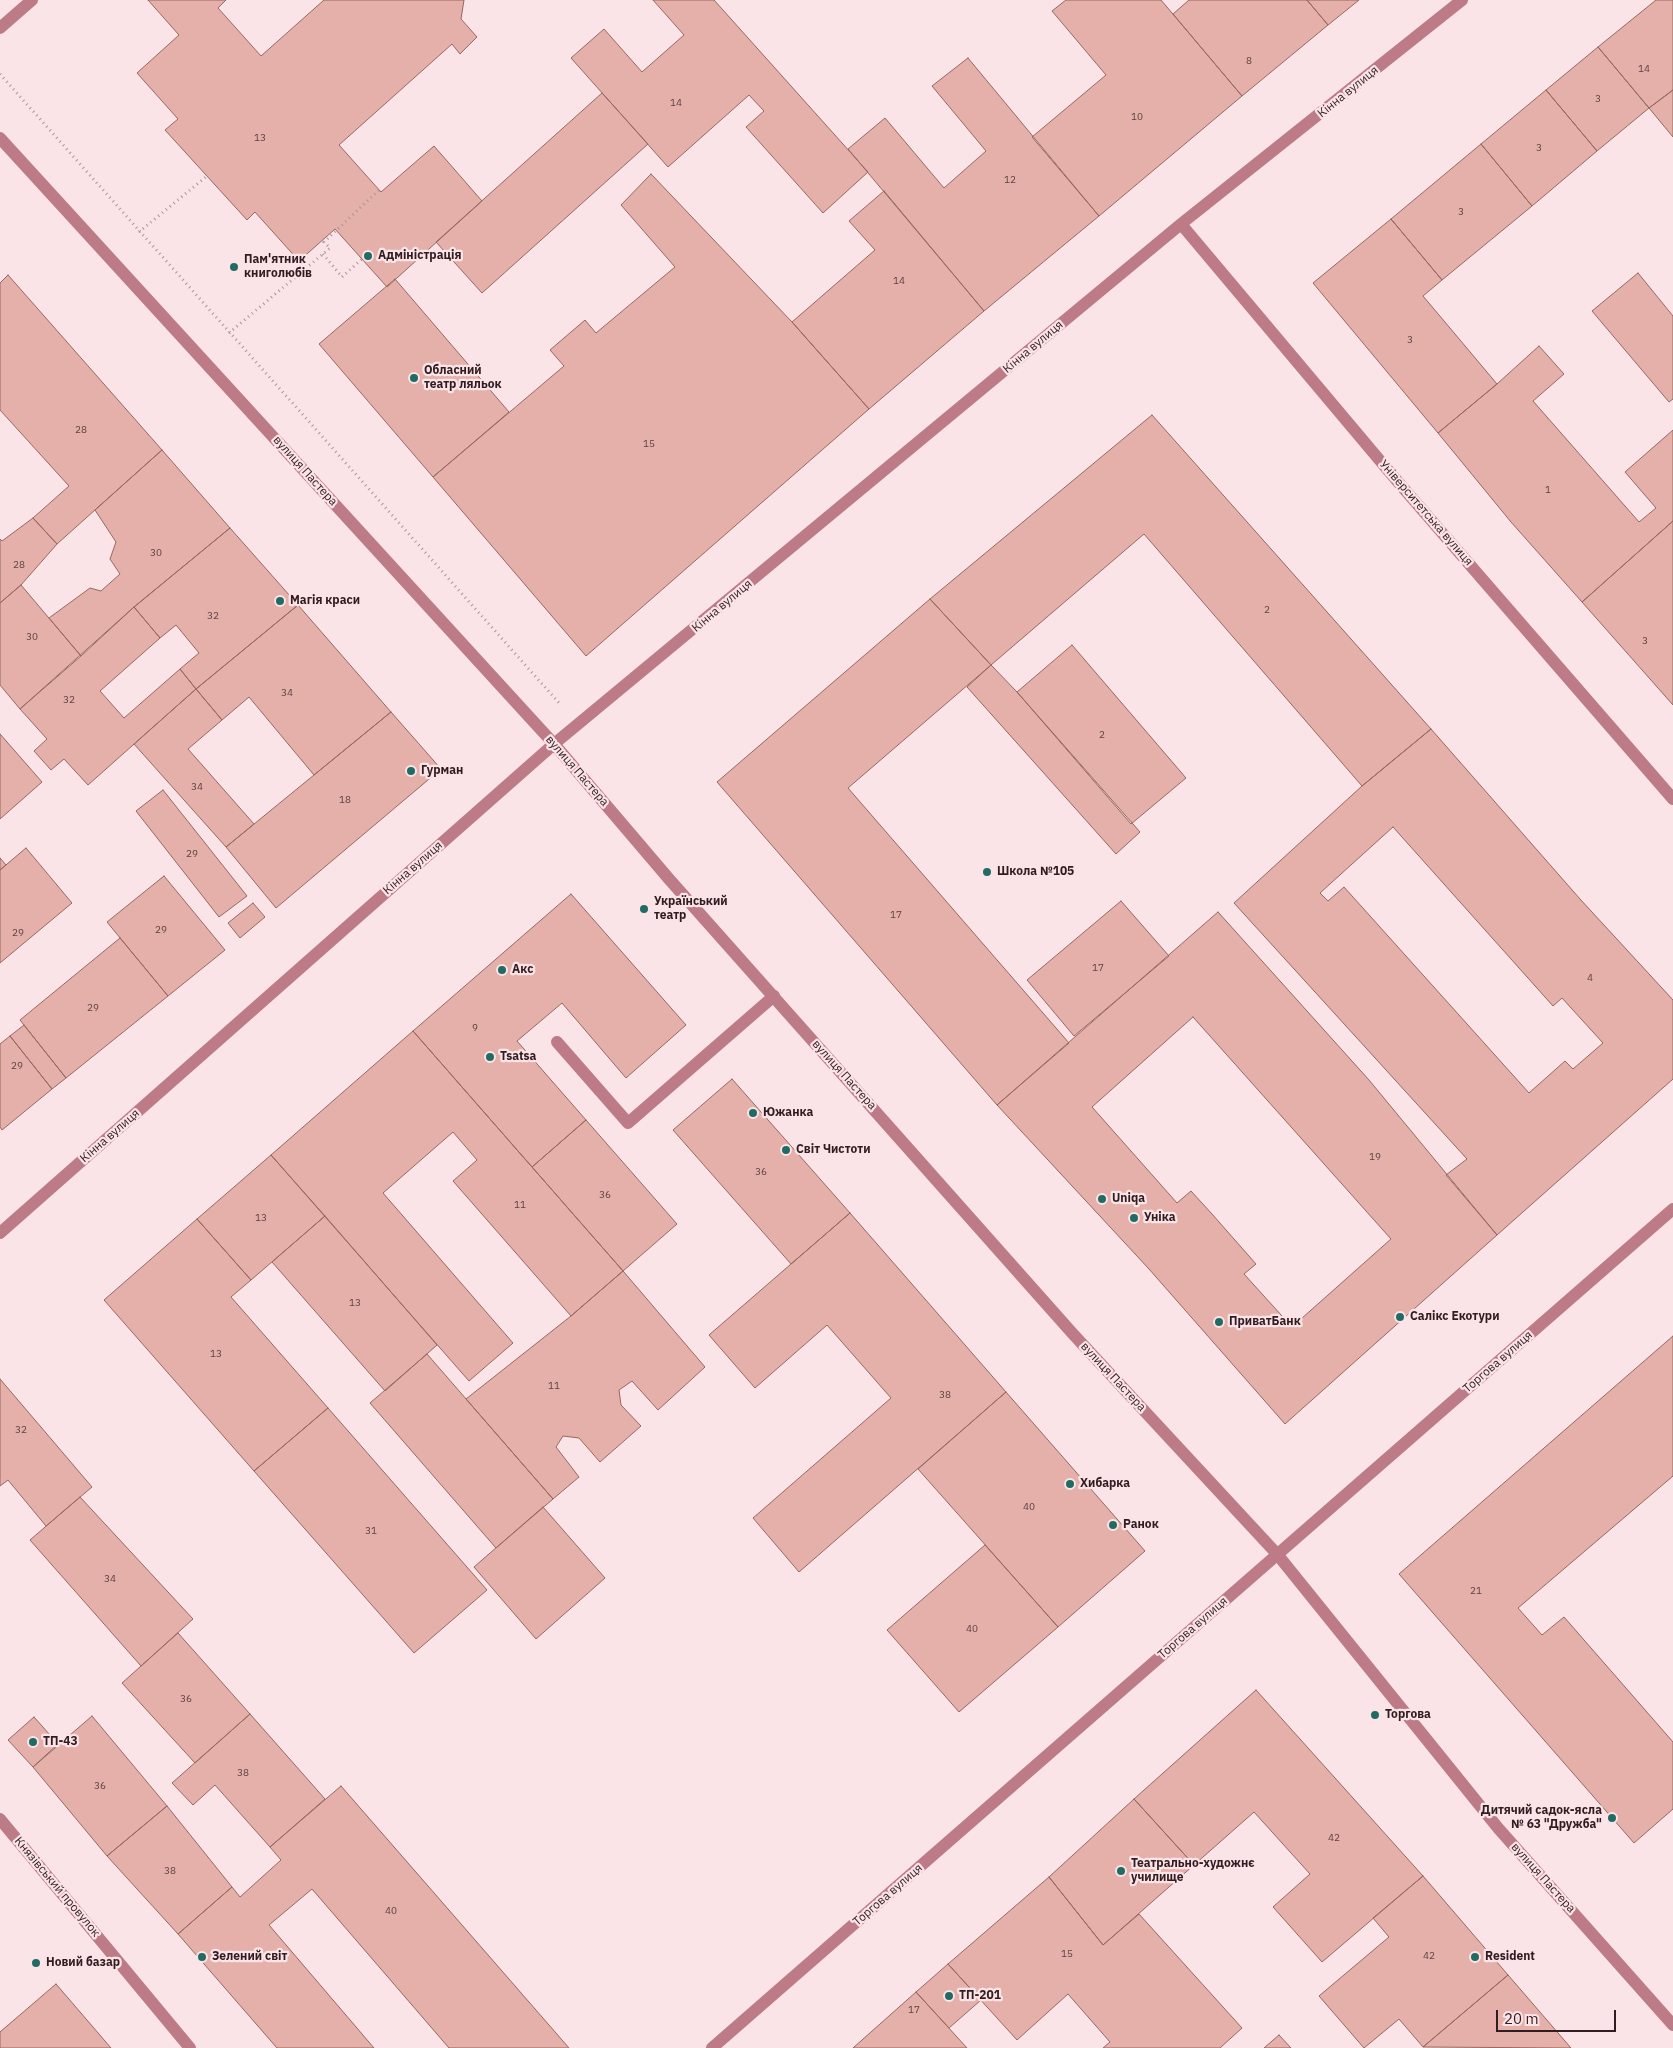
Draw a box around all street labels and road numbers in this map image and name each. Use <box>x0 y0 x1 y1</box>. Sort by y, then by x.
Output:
street label: Кінна вулиця <box>1315 63 1381 121</box>
street label: Кінна вулиця <box>1000 318 1066 376</box>
street label: вулиця Пастера <box>270 433 340 509</box>
street label: Університетська вулиця <box>1376 457 1476 569</box>
street label: Кінна вулиця <box>689 577 755 635</box>
street label: вулиця Пастера <box>542 733 612 809</box>
street label: Кінна вулиця <box>380 838 446 898</box>
street label: вулиця Пастера <box>809 1037 879 1113</box>
street label: Кінна вулиця <box>77 1106 143 1166</box>
street label: Торгова вулиця <box>1460 1328 1536 1396</box>
street label: вулиця Пастера <box>1077 1340 1149 1414</box>
street label: Торгова вулиця <box>1155 1594 1231 1662</box>
street label: Князівський провулок <box>11 1834 103 1940</box>
street label: вулиця Пастера <box>1508 1840 1578 1916</box>
street label: Торгова вулиця <box>850 1861 926 1929</box>

